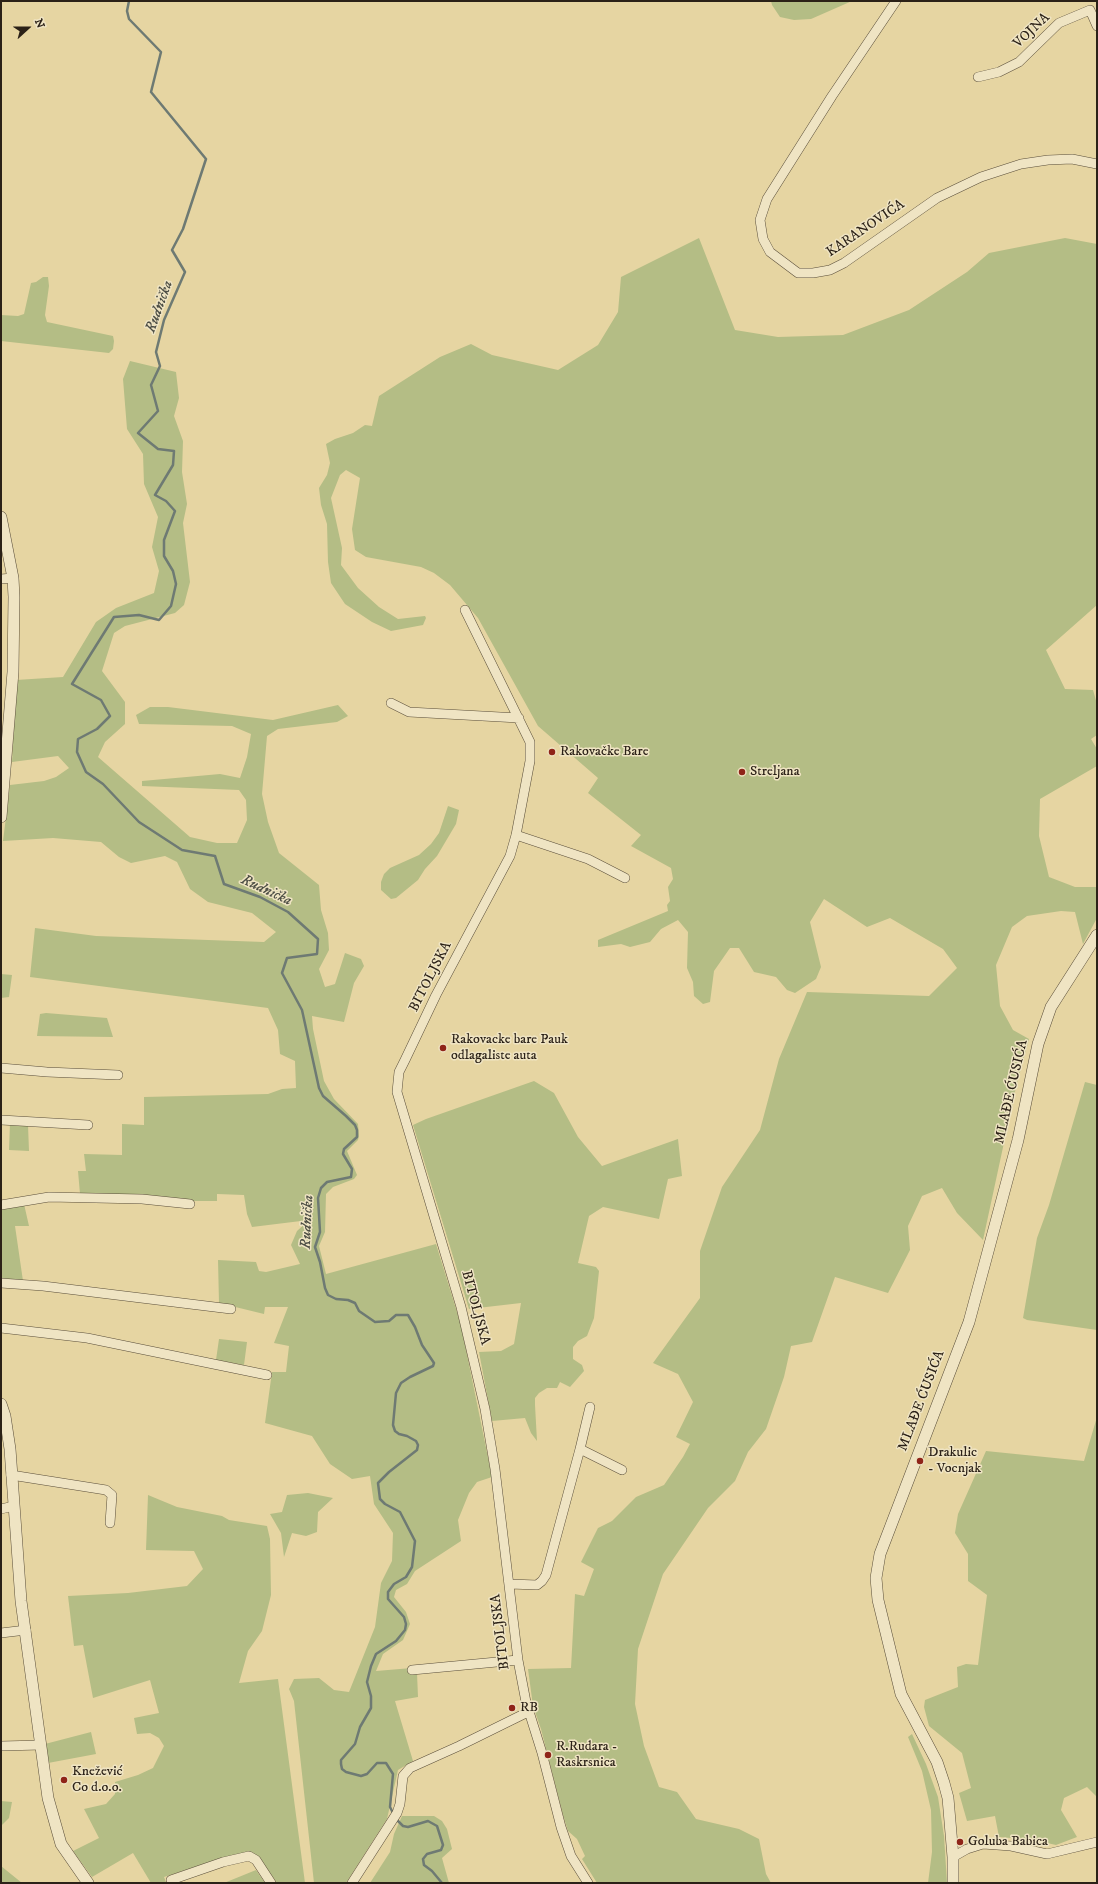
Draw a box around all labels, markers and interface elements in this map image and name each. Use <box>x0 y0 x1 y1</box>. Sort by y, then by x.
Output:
north arrow <box>8 8 48 48</box>
street label: VOJNA <box>1010 10 1054 52</box>
text: N <box>31 17 47 30</box>
street label: KARANOVIĆA <box>824 197 908 261</box>
water label: Rudnička <box>142 279 178 335</box>
place label: Rakovačke Bare <box>560 744 648 760</box>
marker: Rakovačke Bare <box>547 747 557 757</box>
place label: Streljana <box>750 764 800 780</box>
marker: Streljana <box>737 767 747 777</box>
water label: Rudnička <box>238 871 294 911</box>
street label: BITOLJSKA <box>406 939 456 1015</box>
place label: Rakovacke bare Pauk odlagaliste auta <box>451 1032 568 1064</box>
street label: MLAĐE ĆUSIĆA <box>992 1038 1032 1146</box>
marker: Rakovacke bare Pauk odlagaliste auta <box>438 1043 448 1053</box>
water label: Rudnička <box>298 1195 318 1249</box>
street label: BITOLJSKA <box>457 1269 493 1347</box>
street label: MLAĐE ĆUSIĆA <box>895 1348 949 1454</box>
place label: Drakulic - Vocnjak <box>928 1445 981 1478</box>
marker: Drakulic - Vocnjak <box>915 1456 925 1466</box>
street label: BITOLJSKA <box>488 1593 514 1671</box>
place label: RB <box>520 1700 538 1716</box>
marker: RB <box>507 1703 517 1713</box>
place label: R.Rudara - Raskrsnica <box>556 1739 617 1772</box>
marker: R.Rudara - Raskrsnica <box>543 1750 553 1760</box>
place label: Knežević Co d.o.o. <box>72 1764 123 1796</box>
marker: Knežević Co d.o.o. <box>59 1775 69 1785</box>
place label: Goluba Babica <box>968 1834 1048 1850</box>
marker: Goluba Babica <box>955 1837 965 1847</box>

